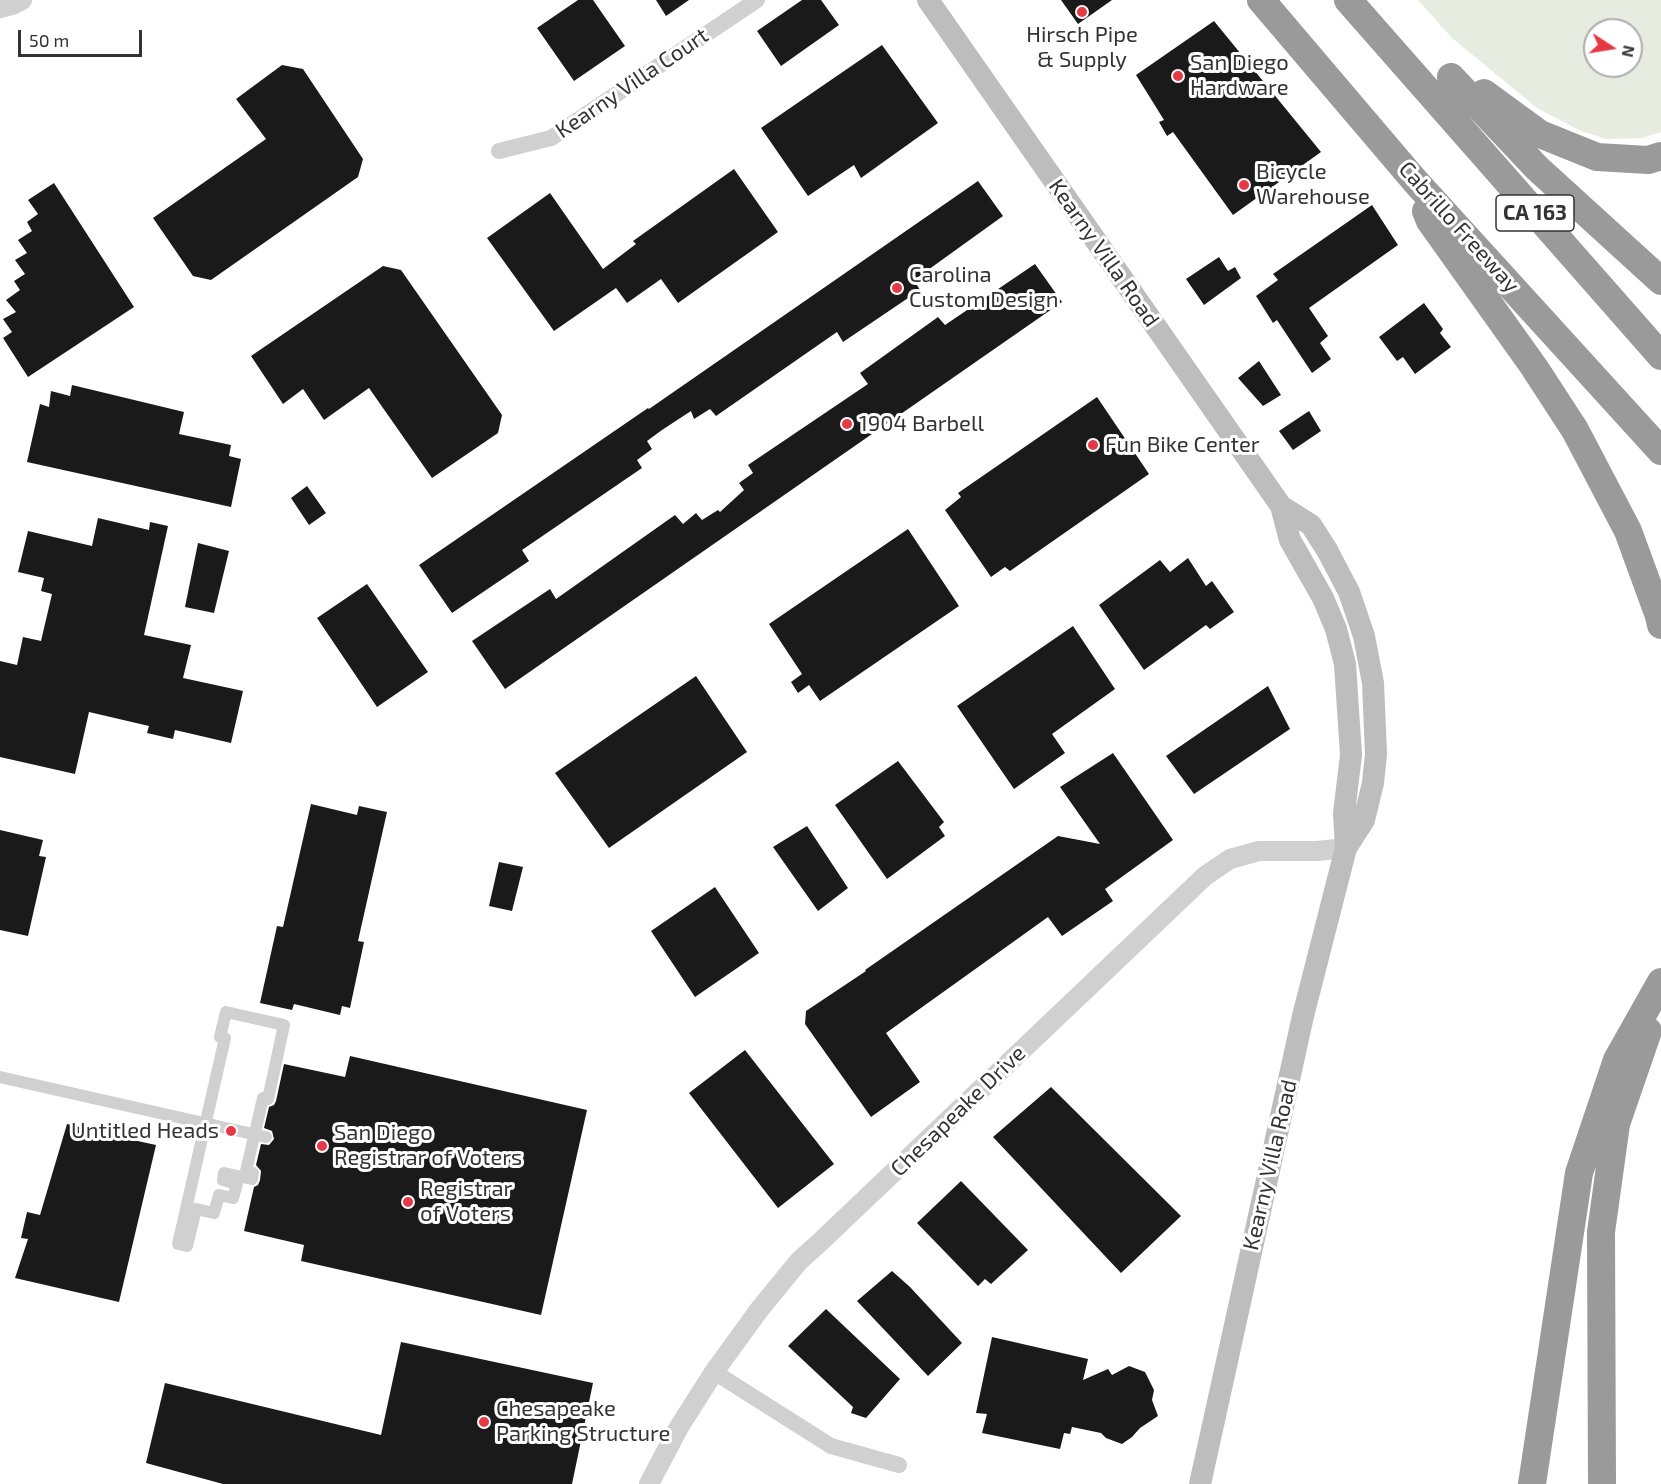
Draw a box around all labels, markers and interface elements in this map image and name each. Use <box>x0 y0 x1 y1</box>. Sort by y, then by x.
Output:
marker: Hirsch Pipe & Supply <box>1075 5 1089 19</box>
scale bar <box>21 18 146 56</box>
north arrow <box>1583 18 1643 78</box>
street label: Kearny Villa Court <box>551 22 713 144</box>
place label: Hirsch Pipe & Supply <box>1026 22 1138 74</box>
text: 50 m <box>29 29 69 51</box>
text: N <box>1619 44 1640 59</box>
place label: San Diego Hardware <box>1190 50 1289 101</box>
marker: San Diego Hardware <box>1171 69 1185 83</box>
street label: Cabrillo Freeway <box>1393 156 1525 298</box>
place label: Bicycle Warehouse <box>1256 159 1370 210</box>
street label: Kearny Villa Road <box>1043 174 1165 332</box>
marker: Bicycle Warehouse <box>1237 178 1251 192</box>
road number: CA 163 <box>1496 195 1574 231</box>
place label: Carolina Custom Design <box>909 262 1058 314</box>
marker: Carolina Custom Design <box>890 281 904 295</box>
place label: 1904 Barbell <box>859 411 984 437</box>
marker: 1904 Barbell <box>840 417 854 431</box>
place label: Fun Bike Center <box>1105 432 1260 458</box>
marker: Fun Bike Center <box>1086 438 1100 452</box>
street label: Chesapeake Drive <box>885 1040 1031 1182</box>
street label: Kearny Villa Road <box>1238 1077 1302 1253</box>
place label: Untitled Heads <box>71 1118 219 1144</box>
place label: San Diego Registrar of Voters <box>334 1120 522 1172</box>
marker: Untitled Heads <box>224 1124 238 1138</box>
marker: San Diego Registrar of Voters <box>315 1139 329 1153</box>
place label: Registrar of Voters <box>420 1176 512 1228</box>
marker: Registrar of Voters <box>401 1195 415 1209</box>
place label: Chesapeake Parking Structure <box>496 1396 670 1448</box>
marker: Chesapeake Parking Structure <box>477 1415 491 1429</box>

